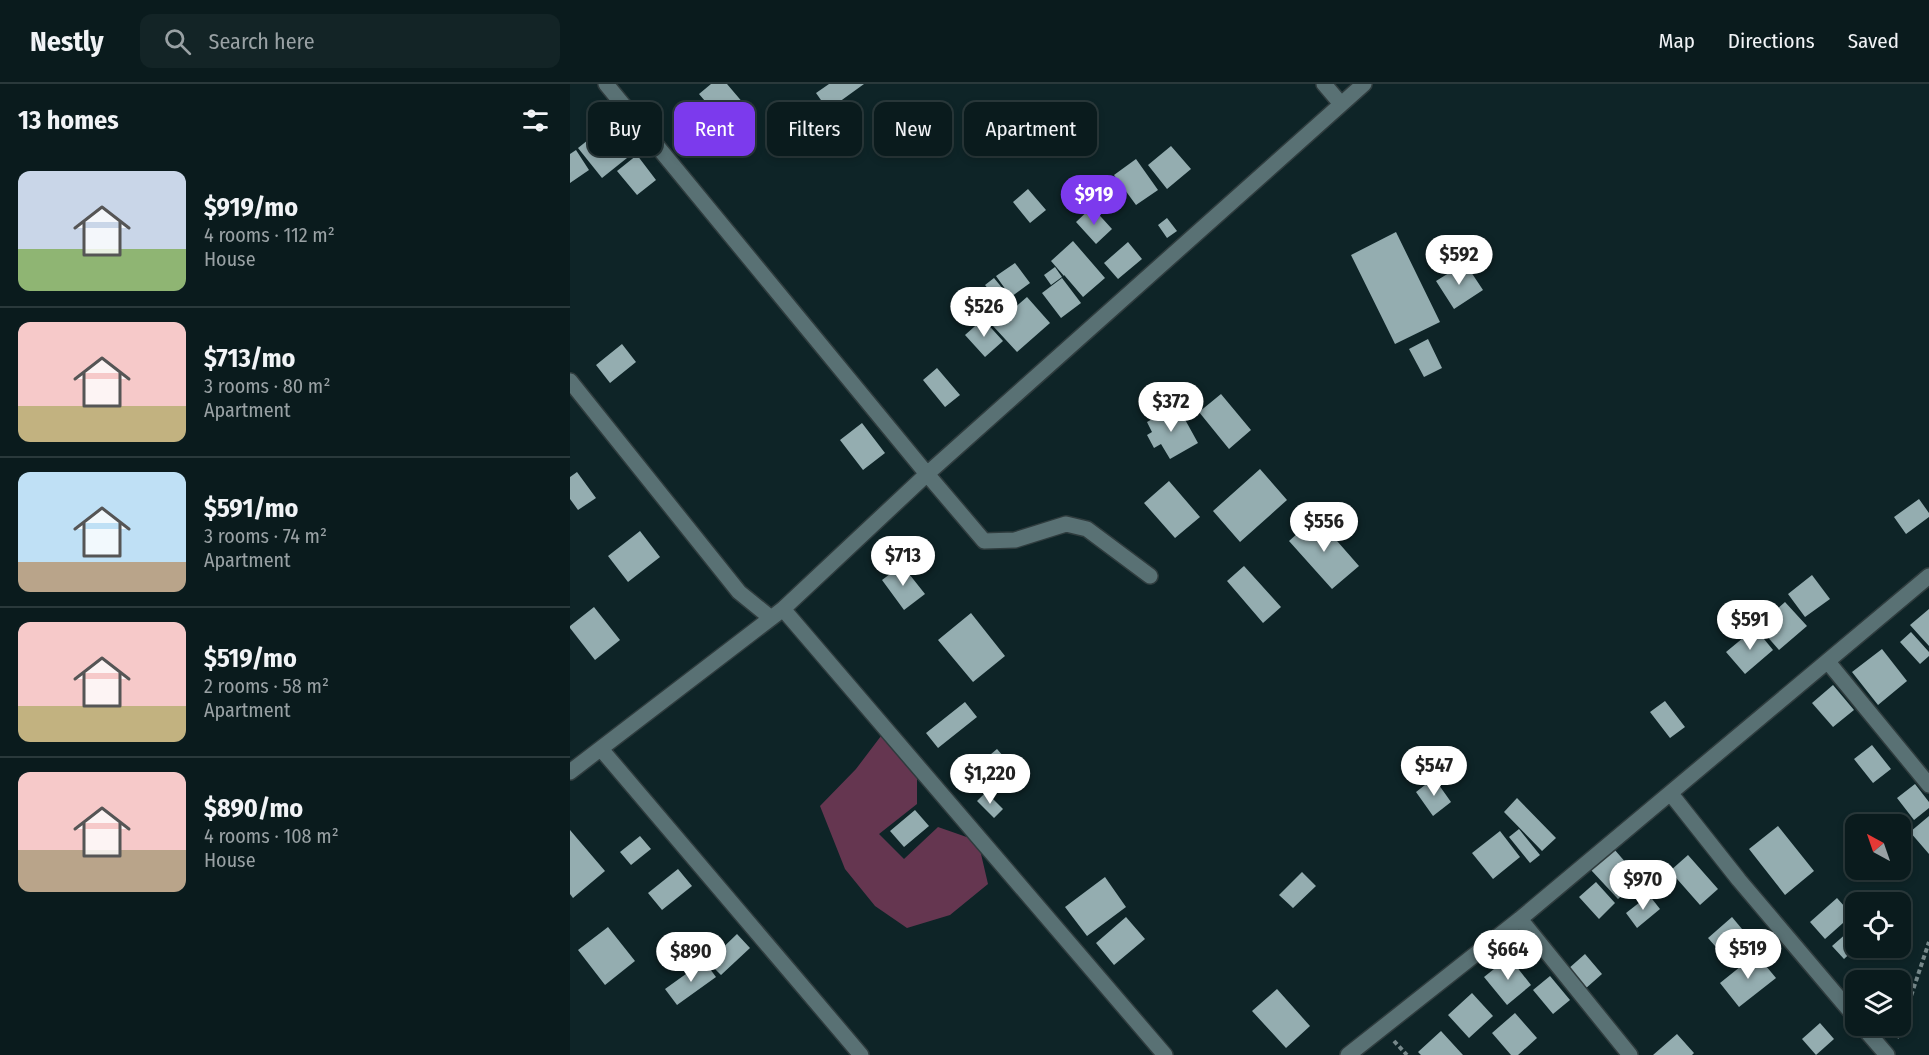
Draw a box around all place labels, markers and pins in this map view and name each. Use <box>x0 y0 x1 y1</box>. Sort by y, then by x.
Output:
pin: $919 <box>1058 175 1130 226</box>
pin: $592 <box>1423 235 1495 286</box>
pin: $526 <box>948 287 1020 338</box>
pin: $372 <box>1135 382 1207 433</box>
pin: $556 <box>1288 502 1360 553</box>
pin: $713 <box>867 536 939 587</box>
pin: $591 <box>1714 600 1786 651</box>
pin: $547 <box>1398 746 1470 797</box>
pin: $1,220 <box>941 754 1039 805</box>
pin: $970 <box>1607 860 1679 911</box>
pin: $519 <box>1712 929 1784 980</box>
pin: $664 <box>1472 930 1544 981</box>
pin: $890 <box>655 932 727 983</box>

